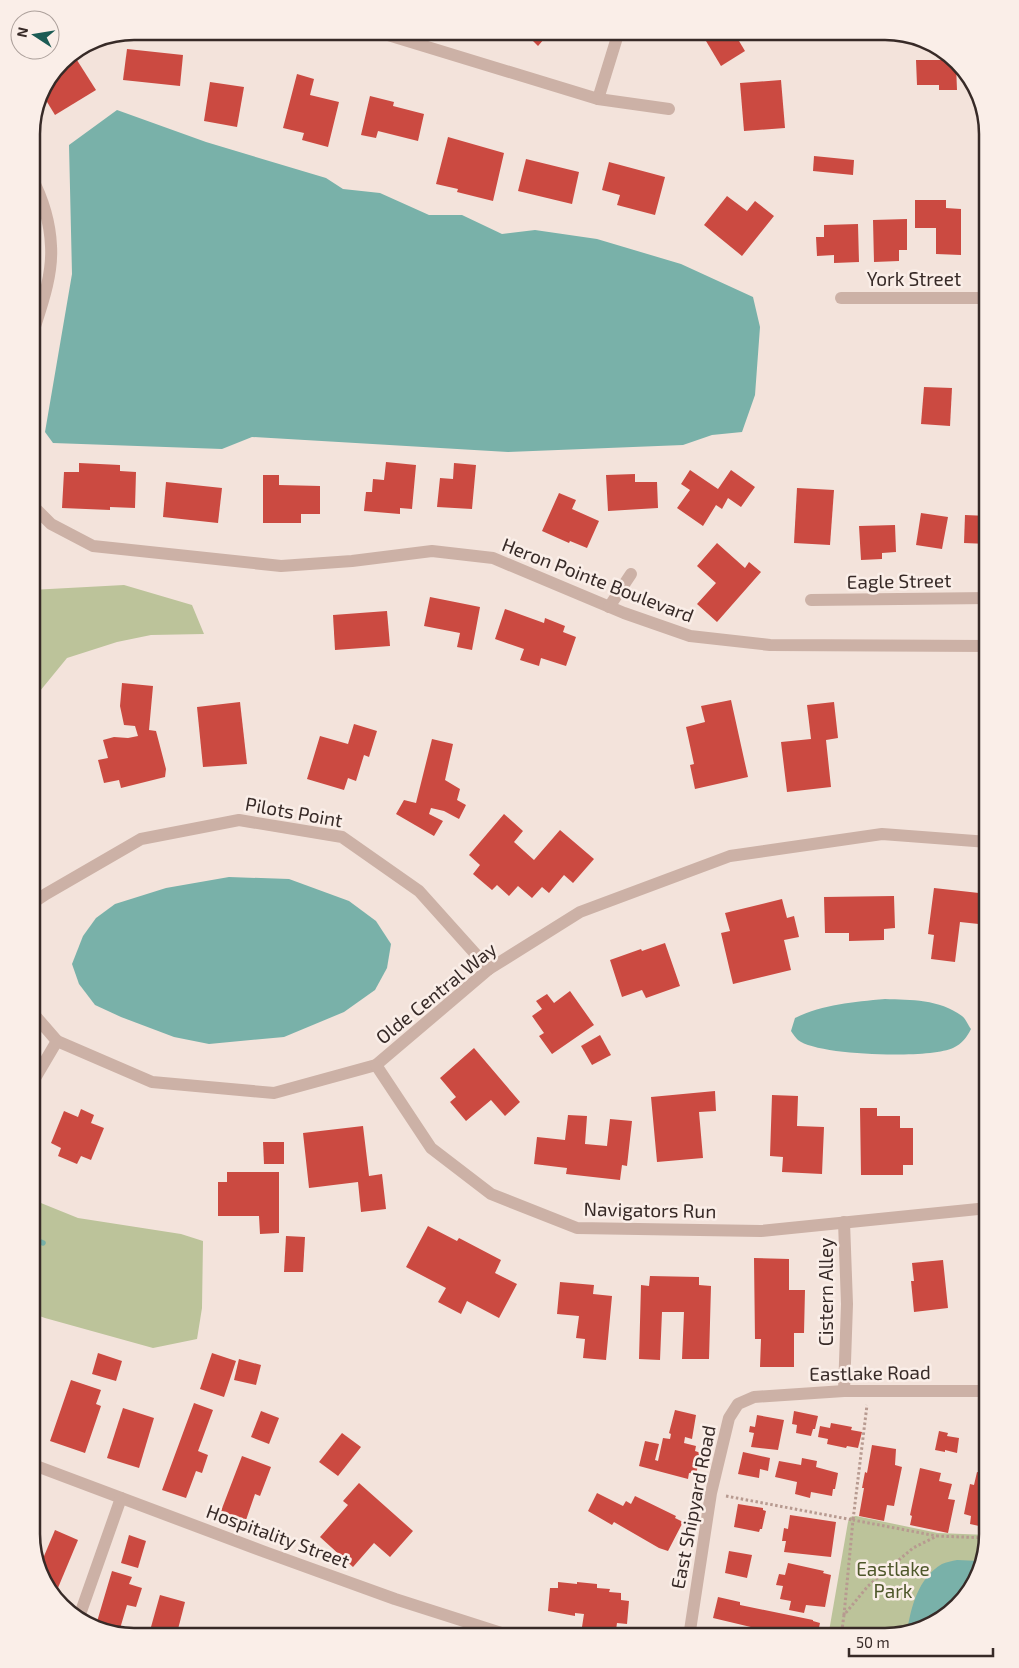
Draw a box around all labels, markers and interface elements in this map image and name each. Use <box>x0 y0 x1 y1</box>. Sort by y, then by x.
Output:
north arrow <box>10 10 60 60</box>
text: N <box>12 25 31 39</box>
street label: York Street <box>867 267 961 290</box>
street label: Heron Pointe Boulevard <box>499 532 697 627</box>
street label: Eagle Street <box>847 568 951 593</box>
street label: Pilots Point <box>244 792 345 831</box>
street label: Olde Central Way <box>371 937 501 1048</box>
street label: Navigators Run <box>583 1197 717 1222</box>
street label: Cistern Alley <box>814 1238 837 1346</box>
street label: Eastlake Road <box>809 1360 931 1385</box>
street label: East Shipyard Road <box>665 1423 720 1591</box>
street label: Hospitality Street <box>203 1499 353 1572</box>
park label: Eastlake Park <box>856 1557 930 1602</box>
scale bar <box>849 1626 993 1658</box>
text: 50 m <box>856 1633 890 1651</box>

